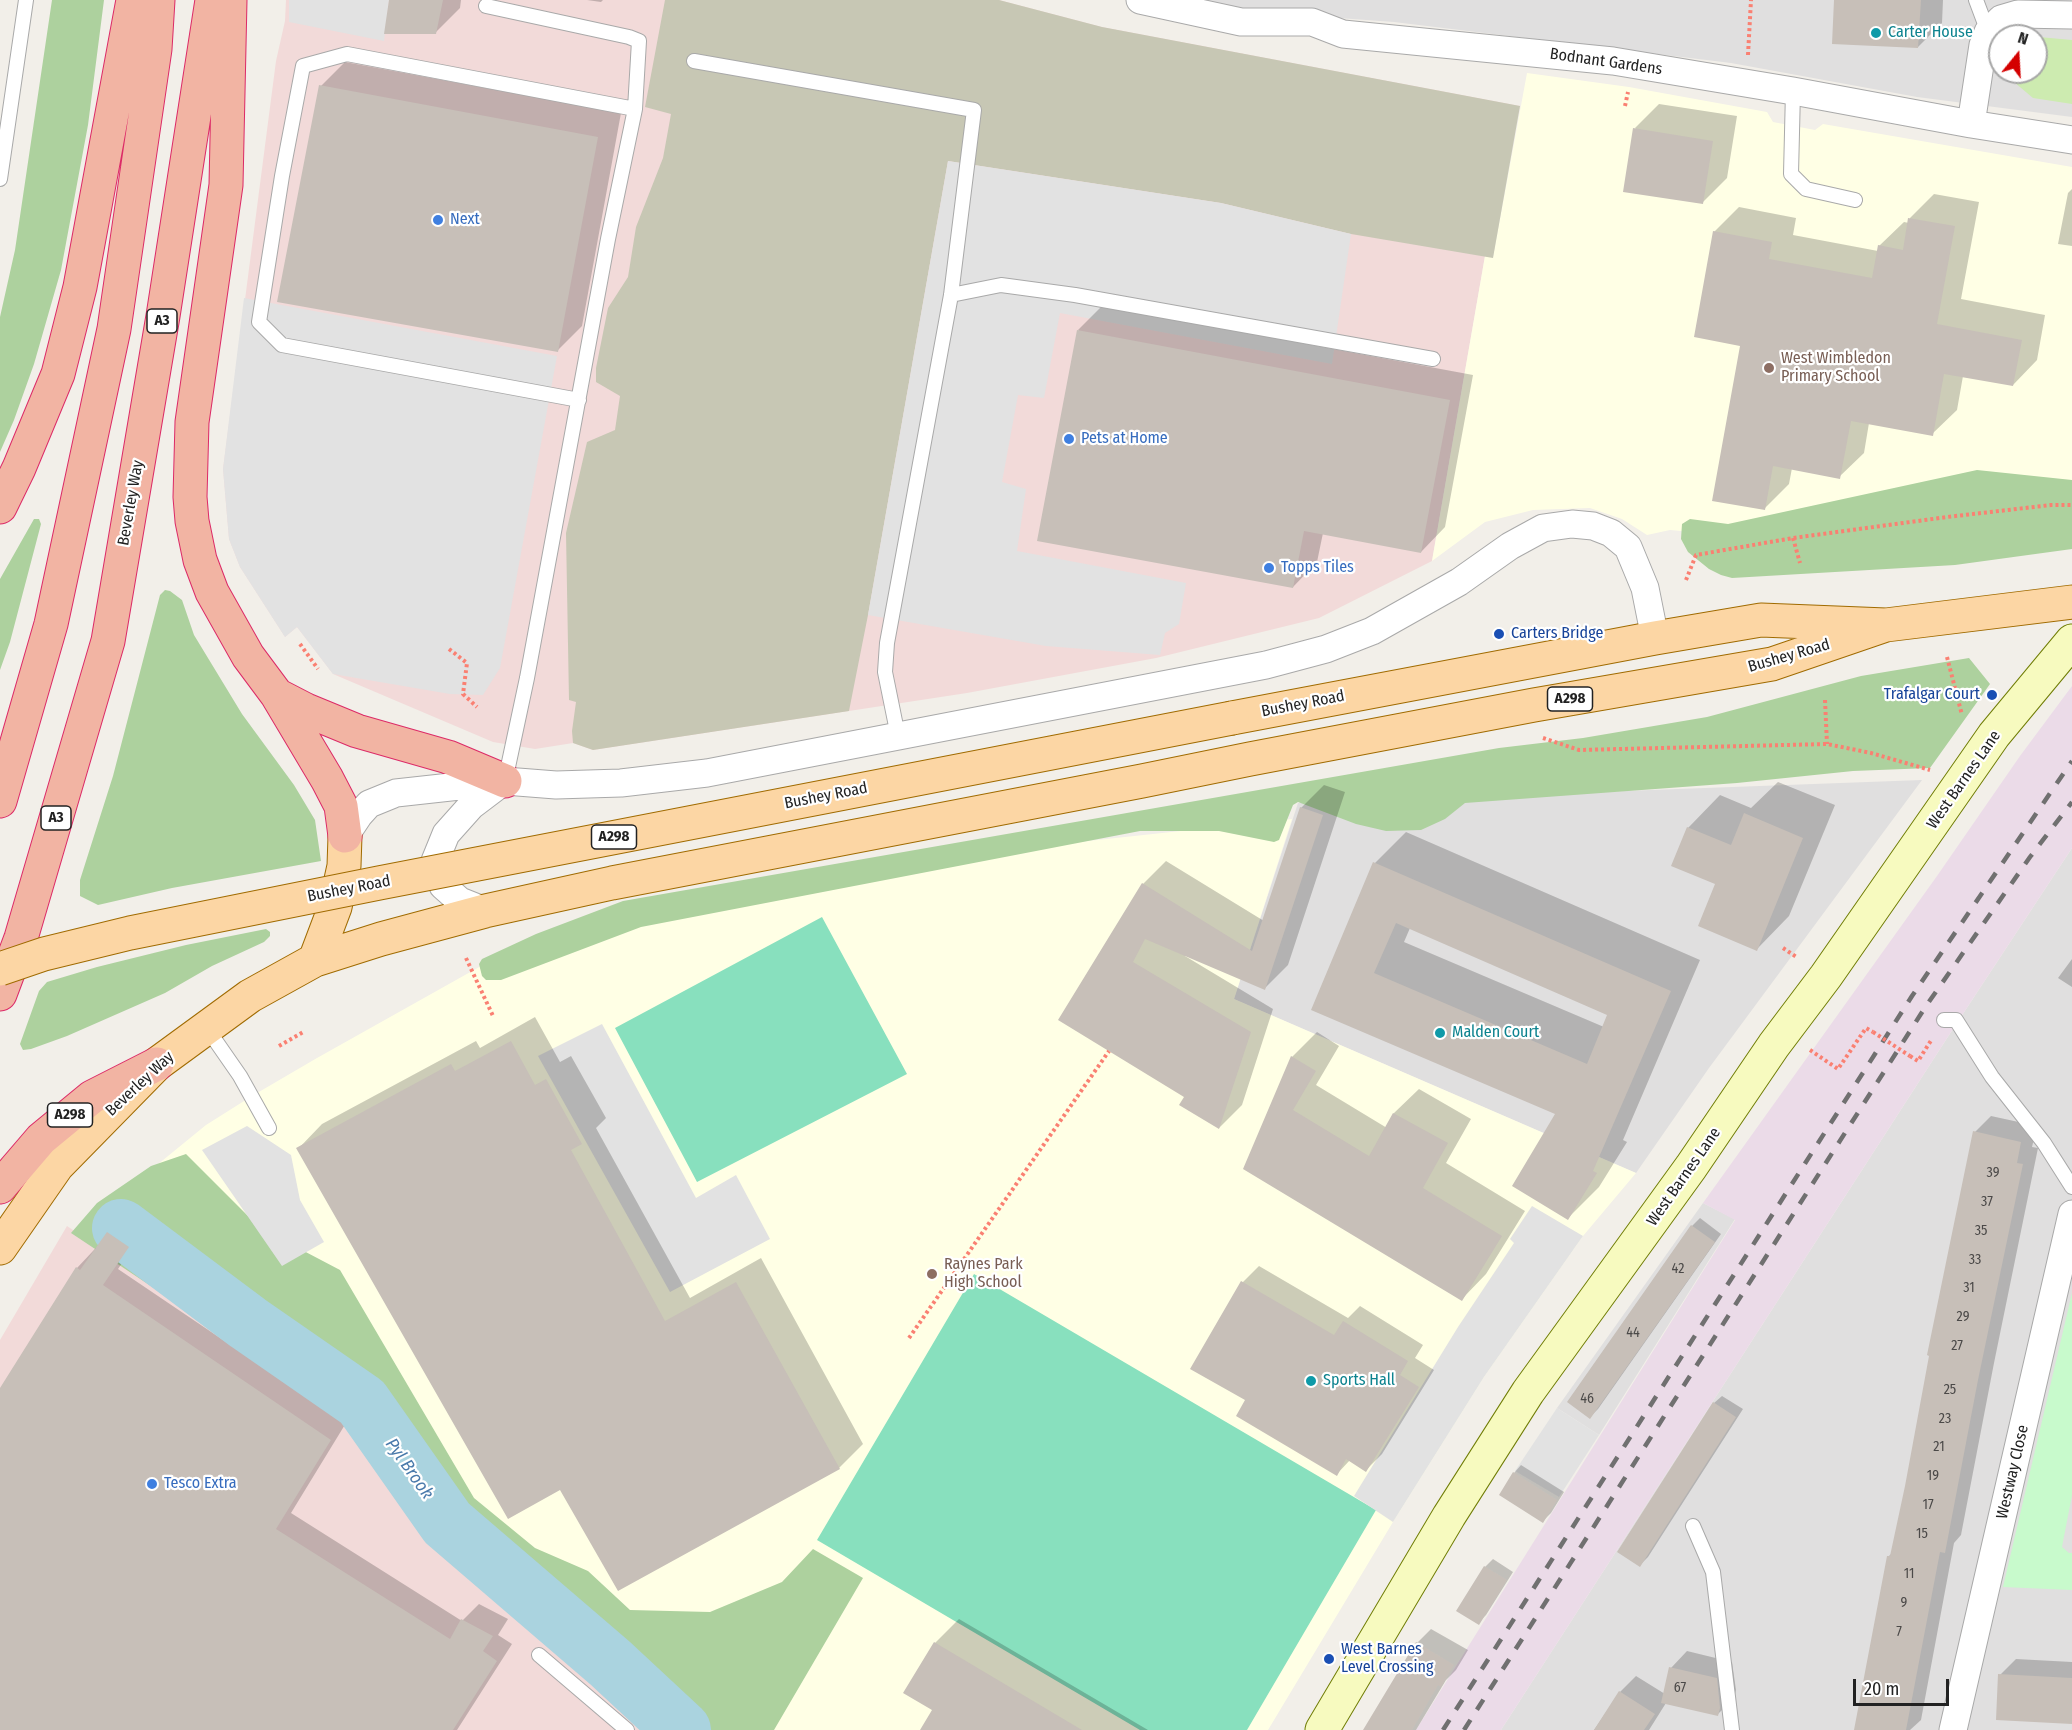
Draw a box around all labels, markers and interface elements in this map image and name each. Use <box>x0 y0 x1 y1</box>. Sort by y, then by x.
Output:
place label: Carter House <box>1888 23 1973 43</box>
north arrow <box>1988 24 2048 84</box>
marker: Carter House <box>1869 26 1883 40</box>
text: N <box>2016 28 2031 49</box>
street label: Bodnant Gardens <box>1549 45 1663 79</box>
place label: Next <box>450 210 480 230</box>
marker: Next <box>431 213 445 227</box>
road number: A3 <box>147 309 177 333</box>
place label: West Wimbledon Primary School <box>1781 349 1891 387</box>
marker: West Wimbledon Primary School <box>1762 361 1776 375</box>
place label: Pets at Home <box>1081 429 1168 449</box>
marker: Pets at Home <box>1062 432 1076 446</box>
street label: Beverley Way <box>114 459 148 547</box>
place label: Topps Tiles <box>1281 558 1354 578</box>
marker: Topps Tiles <box>1262 561 1276 575</box>
place label: Carters Bridge <box>1511 624 1603 644</box>
marker: Carters Bridge <box>1492 627 1506 641</box>
street label: Bushey Road <box>1746 635 1832 677</box>
place label: Trafalgar Court <box>1884 685 1980 705</box>
street label: Bushey Road <box>1260 687 1346 721</box>
road number: A298 <box>1548 687 1592 711</box>
marker: Trafalgar Court <box>1985 688 1999 702</box>
street label: West Barnes Lane <box>1923 727 2005 833</box>
street label: Bushey Road <box>783 779 869 813</box>
road number: A3 <box>41 806 71 830</box>
road number: A298 <box>592 825 636 849</box>
street label: Bushey Road <box>306 872 392 906</box>
place label: Malden Court <box>1452 1023 1539 1043</box>
marker: Malden Court <box>1433 1026 1447 1040</box>
street label: Beverley Way <box>102 1048 178 1120</box>
road number: A298 <box>48 1103 92 1127</box>
street label: West Barnes Lane <box>1643 1124 1725 1230</box>
house number: 39 <box>1987 1165 1999 1181</box>
house number: 37 <box>1981 1194 1993 1210</box>
house number: 35 <box>1975 1223 1987 1239</box>
house number: 33 <box>1969 1252 1981 1268</box>
place label: Raynes Park High School <box>944 1255 1023 1293</box>
house number: 42 <box>1672 1261 1684 1277</box>
marker: Raynes Park High School <box>925 1267 939 1281</box>
house number: 31 <box>1963 1280 1975 1296</box>
house number: 29 <box>1957 1309 1969 1325</box>
house number: 44 <box>1626 1325 1640 1341</box>
house number: 27 <box>1951 1338 1963 1354</box>
place label: Sports Hall <box>1323 1371 1395 1391</box>
marker: Sports Hall <box>1304 1374 1318 1388</box>
house number: 25 <box>1944 1382 1956 1398</box>
house number: 46 <box>1580 1391 1594 1407</box>
house number: 23 <box>1939 1411 1951 1427</box>
street label: Westway Close <box>1993 1423 2033 1521</box>
water label: Pyl Brook <box>380 1434 438 1504</box>
house number: 21 <box>1933 1439 1945 1455</box>
house number: 19 <box>1927 1468 1939 1484</box>
place label: Tesco Extra <box>164 1474 237 1494</box>
marker: Tesco Extra <box>145 1477 159 1491</box>
house number: 17 <box>1922 1497 1934 1513</box>
house number: 15 <box>1916 1526 1928 1542</box>
house number: 11 <box>1904 1566 1914 1582</box>
house number: 9 <box>1901 1595 1907 1611</box>
house number: 7 <box>1896 1624 1902 1640</box>
place label: West Barnes Level Crossing <box>1341 1640 1433 1678</box>
marker: West Barnes Level Crossing <box>1322 1652 1336 1666</box>
scale bar <box>1856 1667 1952 1705</box>
text: 20 m <box>1864 1678 1899 1700</box>
house number: 67 <box>1674 1680 1686 1696</box>

